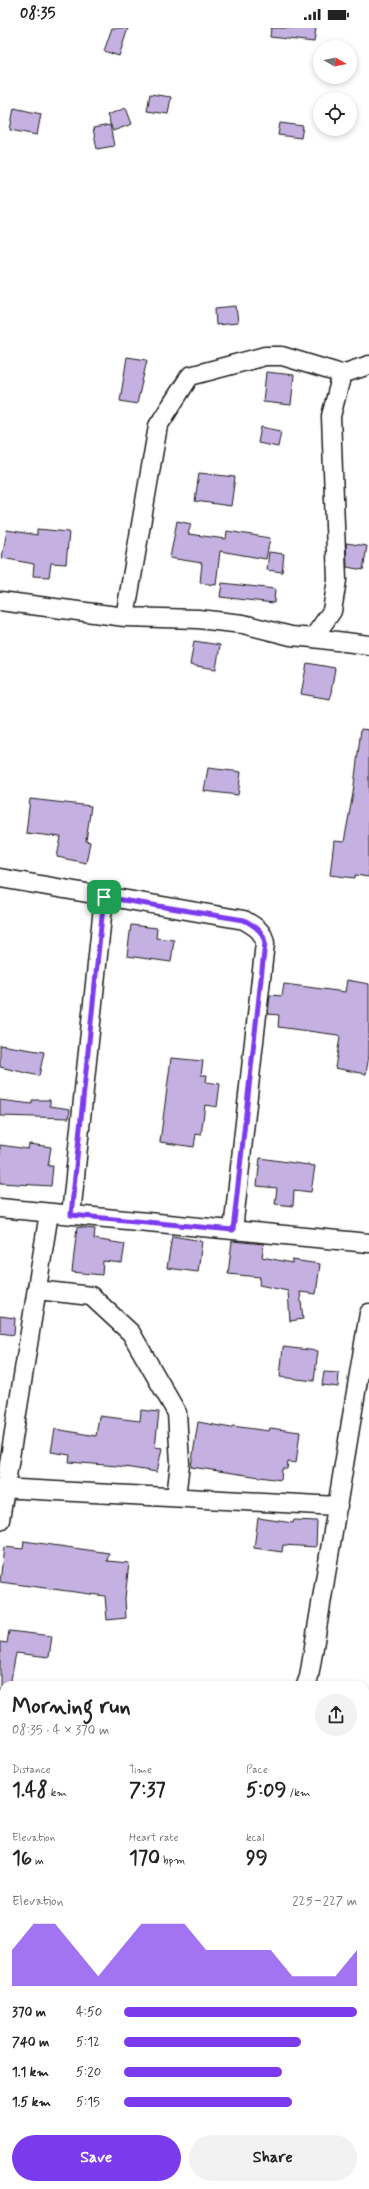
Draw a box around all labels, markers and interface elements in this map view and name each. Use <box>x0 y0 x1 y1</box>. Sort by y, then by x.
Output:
text: 08:35 <box>20 4 55 24</box>
north arrow <box>313 40 357 84</box>
map controls <box>313 40 357 136</box>
button: locate <box>313 92 357 136</box>
pin <box>87 880 121 914</box>
icon: arrive <box>93 886 115 908</box>
text: Morning run <box>12 1693 131 1721</box>
button: share <box>315 1694 357 1736</box>
text: 08:35 · 4 × 370 m <box>12 1722 109 1739</box>
text: Distance <box>12 1763 51 1777</box>
text: Time <box>129 1763 152 1777</box>
text: Pace <box>246 1763 268 1777</box>
text: 1.48 <box>12 1777 48 1804</box>
text: 7:37 <box>129 1777 166 1804</box>
text: 5:09 <box>246 1777 286 1804</box>
text: km <box>48 1786 67 1800</box>
text: /km <box>286 1786 310 1800</box>
text: Elevation <box>12 1831 55 1845</box>
text: Heart rate <box>129 1831 178 1845</box>
text: kcal <box>246 1831 264 1845</box>
text: 16 <box>12 1845 32 1872</box>
text: 170 <box>129 1845 160 1872</box>
text: 99 <box>246 1845 268 1872</box>
text: m <box>32 1854 44 1868</box>
text: bpm <box>160 1854 185 1868</box>
text: Elevation <box>12 1893 63 1910</box>
text: 225–227 m <box>292 1893 357 1910</box>
text: 370 m <box>12 2004 46 2021</box>
text: 4:50 <box>76 2004 102 2021</box>
text: 740 m <box>12 2034 49 2051</box>
text: 5:12 <box>76 2034 100 2051</box>
text: 1.1 km <box>12 2064 49 2081</box>
text: 5:20 <box>76 2064 101 2081</box>
text: 1.5 km <box>12 2094 51 2111</box>
text: 5:15 <box>76 2094 100 2111</box>
button: Save <box>12 2135 181 2181</box>
button: Share <box>189 2135 357 2181</box>

